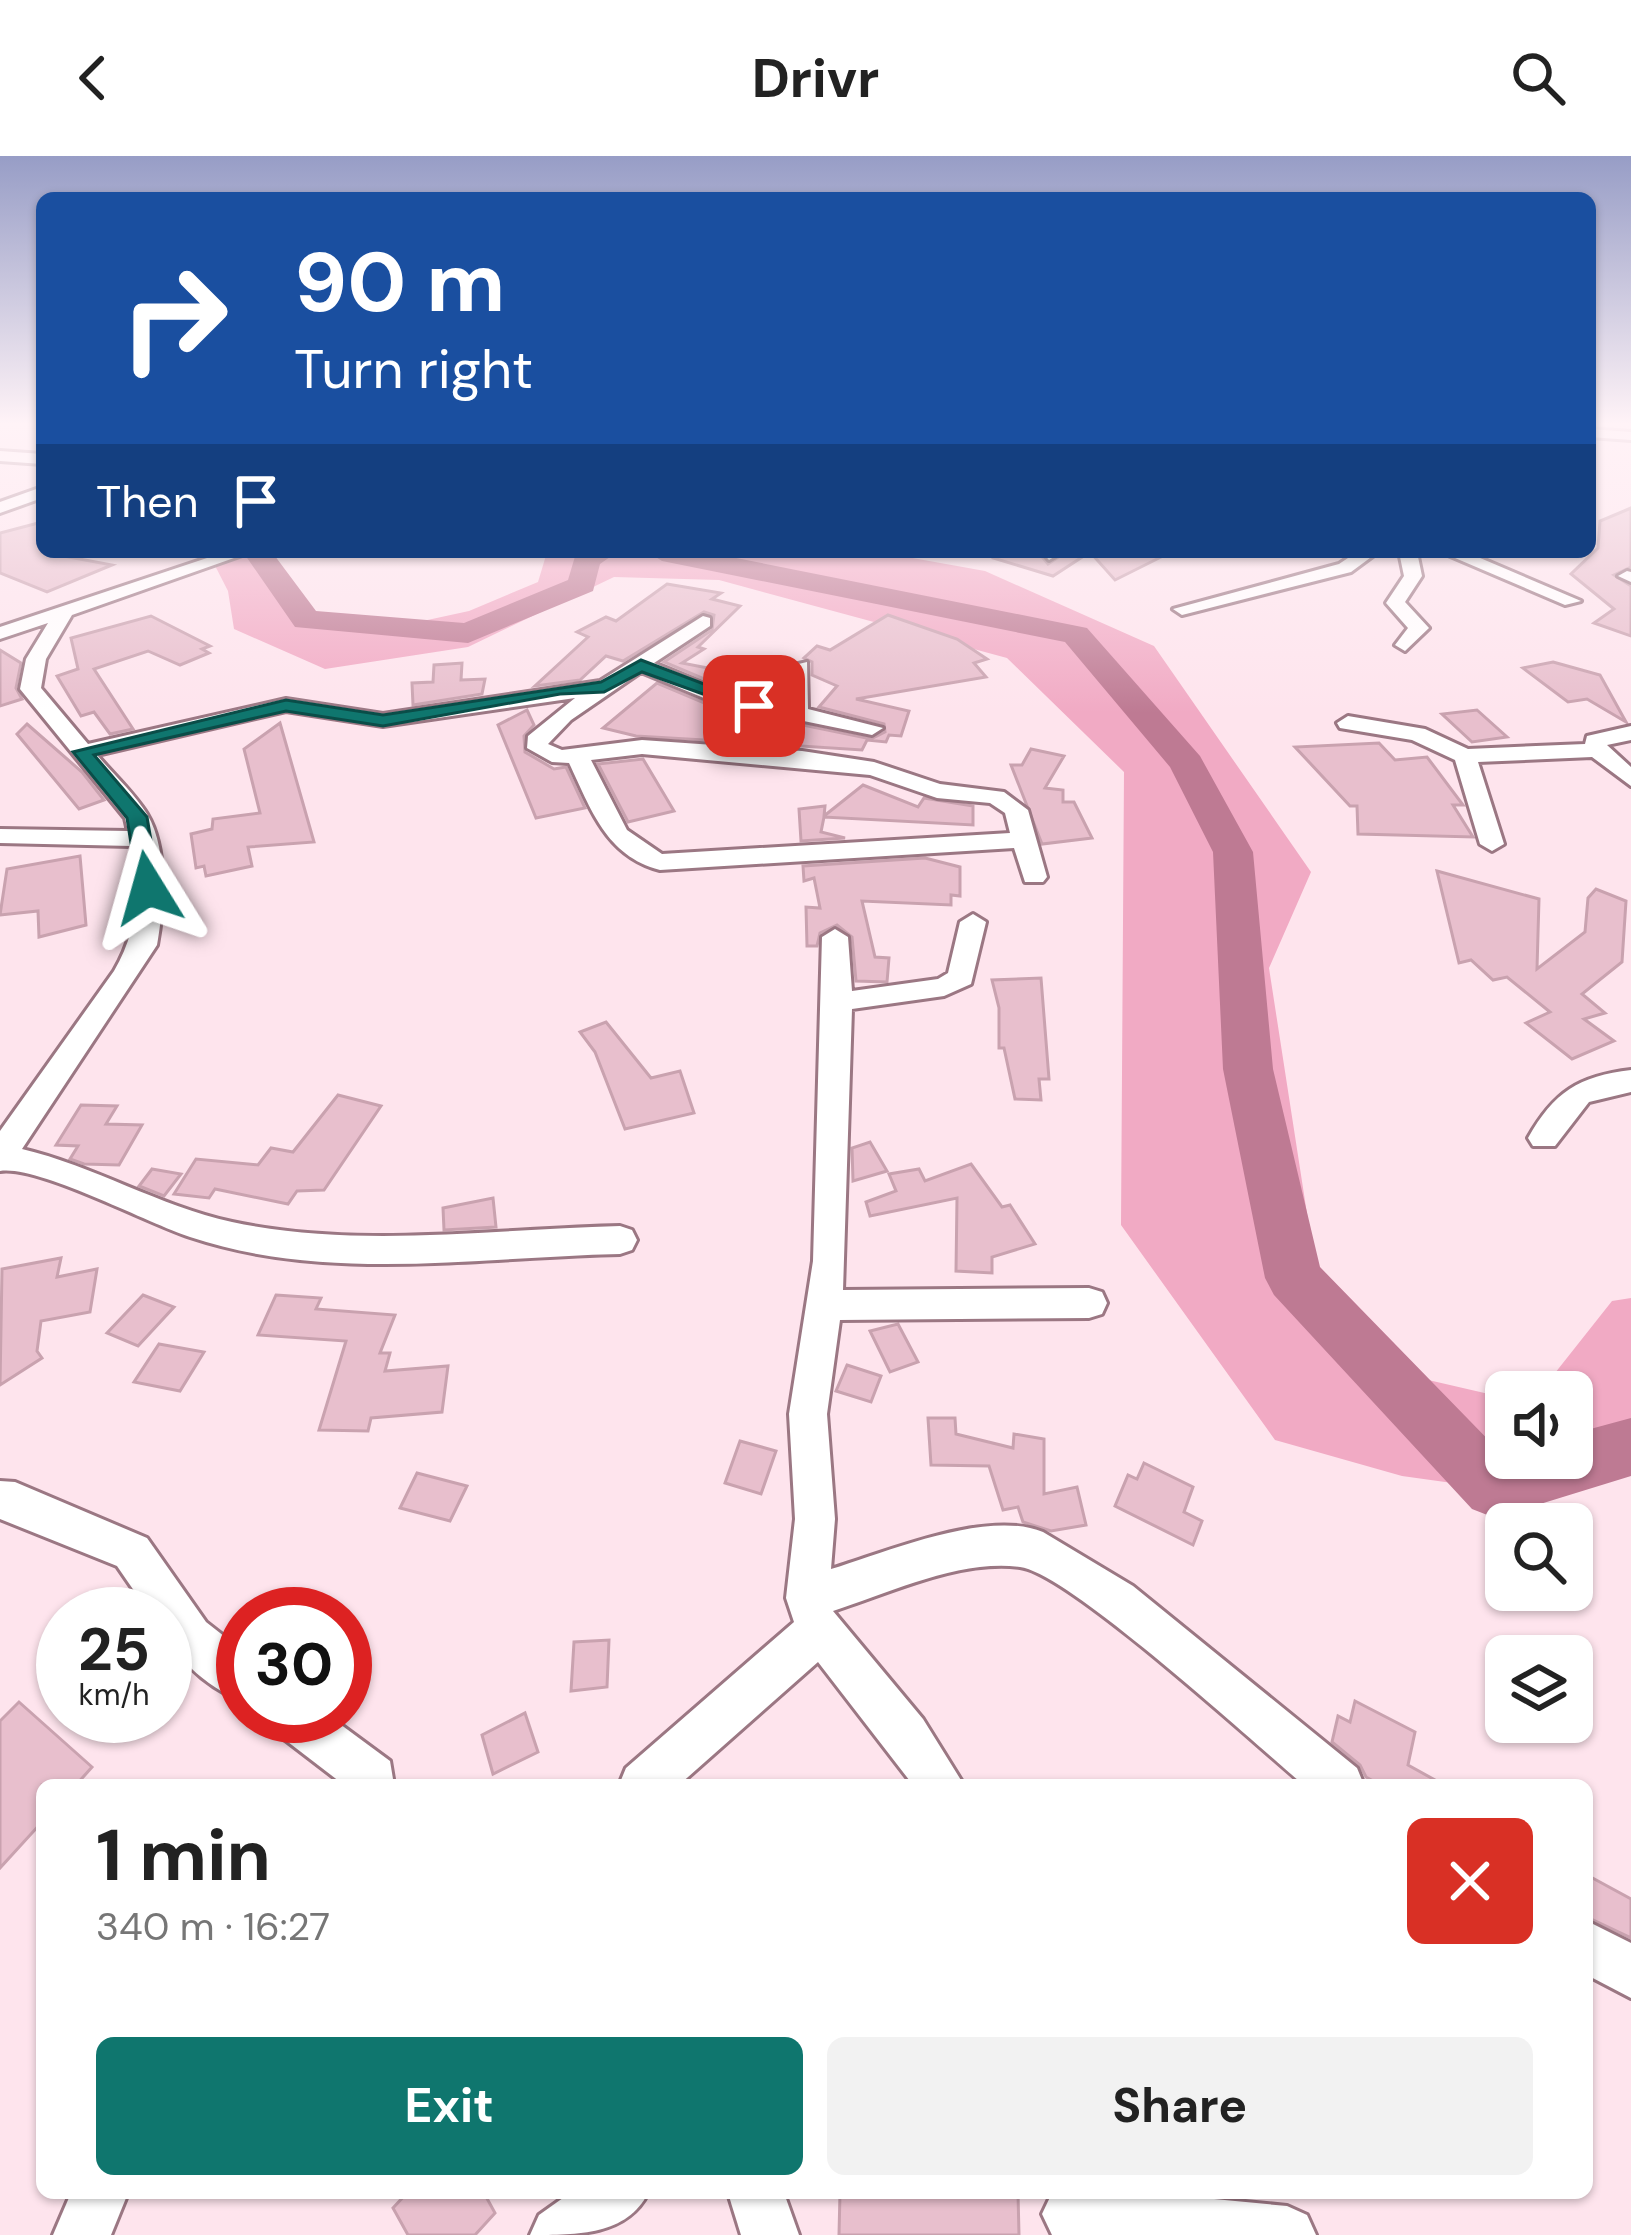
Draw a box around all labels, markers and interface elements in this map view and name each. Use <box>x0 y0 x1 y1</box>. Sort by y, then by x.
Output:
text: Drivr <box>752 43 879 114</box>
icon: back <box>60 45 126 111</box>
icon: search <box>1505 45 1571 111</box>
text: 90 m <box>294 228 505 337</box>
icon: right <box>96 240 252 396</box>
text: Turn right <box>294 334 533 405</box>
icon: arrive <box>223 468 289 534</box>
text: Then <box>96 472 199 531</box>
pin <box>703 655 805 757</box>
icon: arrive <box>721 673 787 739</box>
position arrow <box>85 825 211 951</box>
map controls <box>1485 1371 1593 1743</box>
button: sound <box>1485 1371 1593 1479</box>
button: search <box>1485 1503 1593 1611</box>
speed limit sign: 30 <box>216 1587 372 1743</box>
text: 25 <box>78 1610 150 1689</box>
button: layers <box>1485 1635 1593 1743</box>
text: km/h <box>79 1675 149 1714</box>
text: 1 min <box>96 1809 271 1902</box>
button: close <box>1407 1818 1533 1944</box>
text: 340 m · 16:27 <box>96 1901 330 1952</box>
button: Exit <box>96 2037 803 2175</box>
button: Share <box>827 2037 1533 2175</box>

